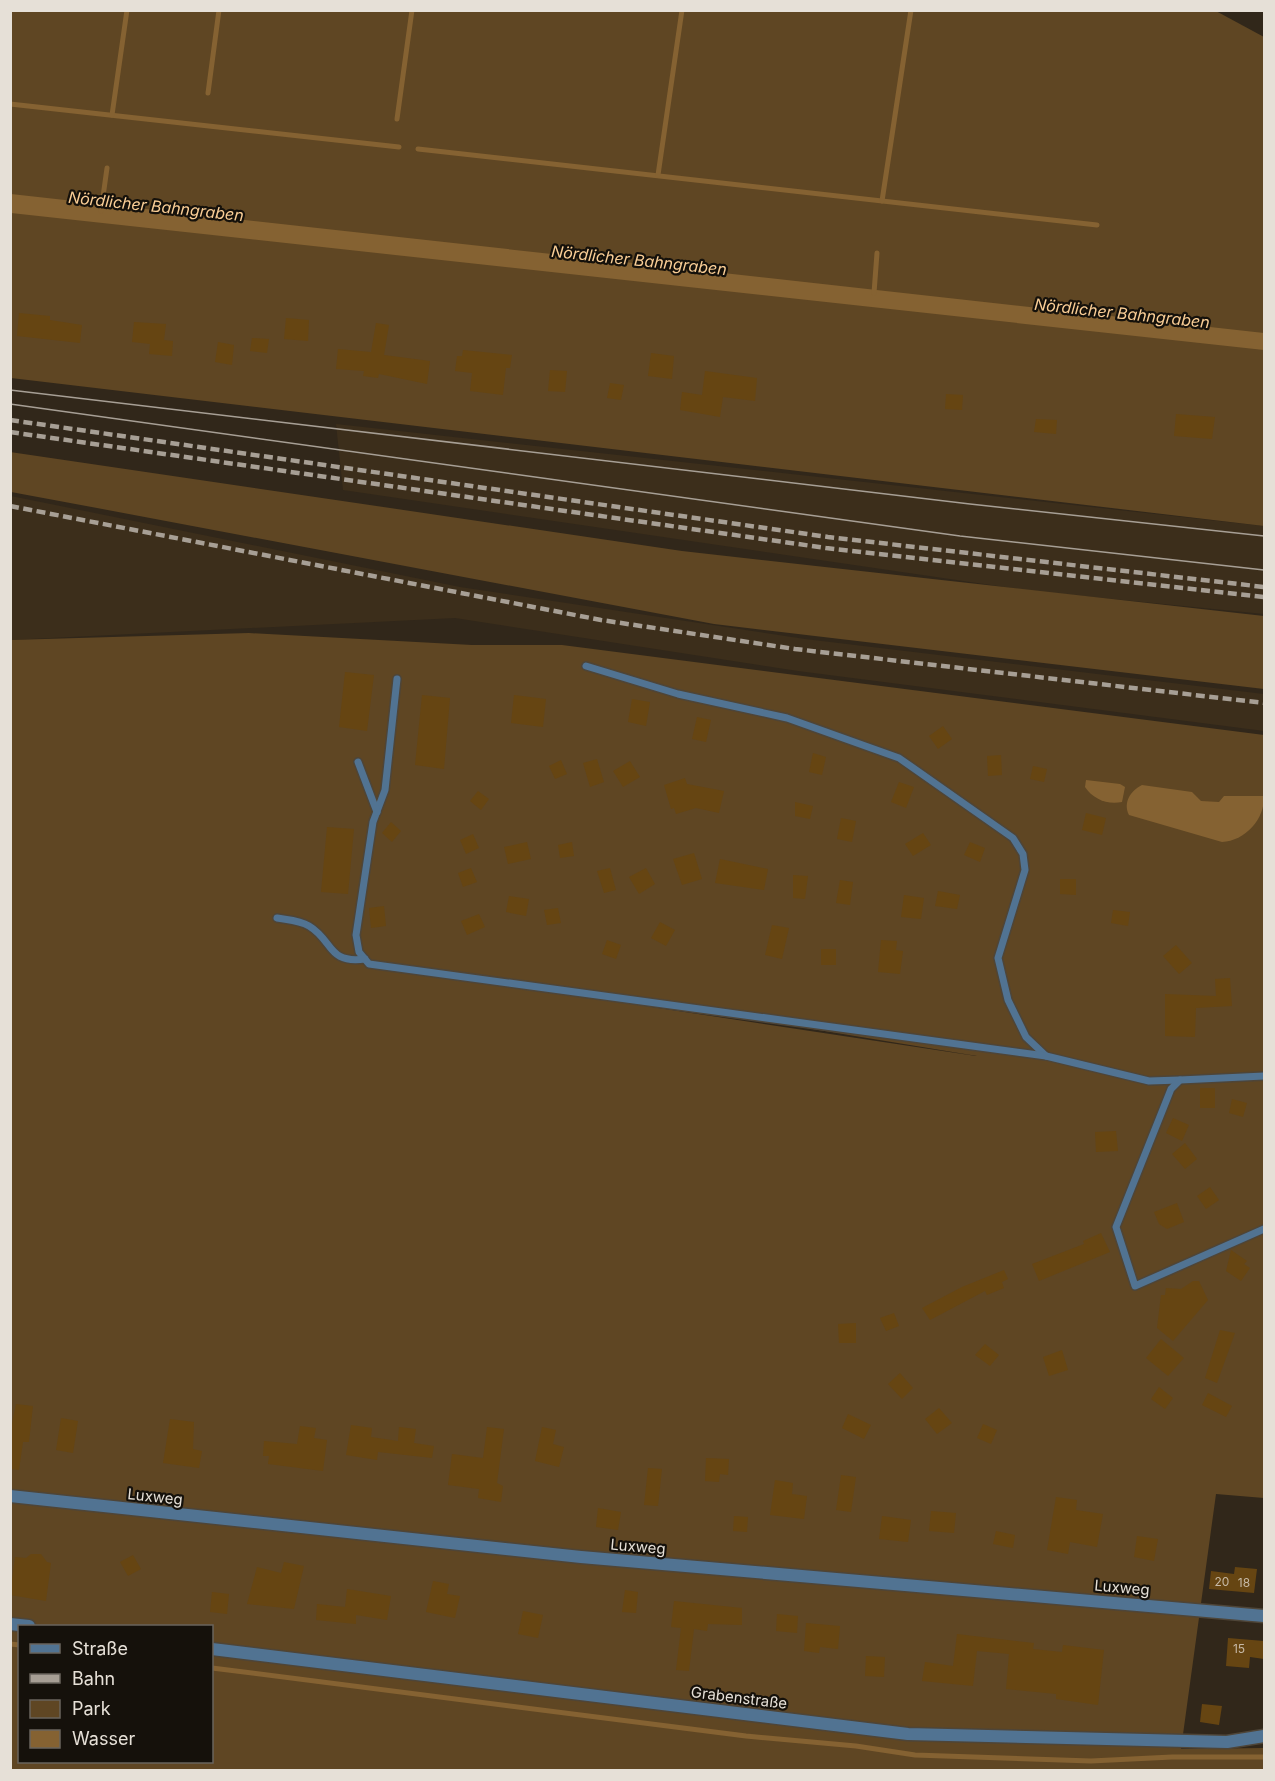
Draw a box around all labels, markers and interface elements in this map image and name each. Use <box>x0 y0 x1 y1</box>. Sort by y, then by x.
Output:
water label: Nördlicher Bahngraben <box>67 187 245 225</box>
water label: Nördlicher Bahngraben <box>550 241 728 279</box>
water label: Nördlicher Bahngraben <box>1033 294 1211 332</box>
street label: Luxweg <box>126 1484 184 1509</box>
street label: Luxweg <box>610 1535 667 1558</box>
house number: 20 <box>1215 1574 1229 1589</box>
house number: 18 <box>1238 1575 1250 1590</box>
street label: Luxweg <box>1094 1576 1151 1599</box>
legend <box>18 1625 213 1763</box>
text: Straße <box>72 1638 128 1659</box>
house number: 15 <box>1233 1641 1245 1656</box>
text: Bahn <box>72 1668 115 1689</box>
street label: Grabenstraße <box>690 1682 788 1713</box>
text: Park <box>72 1698 111 1719</box>
text: Wasser <box>72 1728 135 1749</box>

